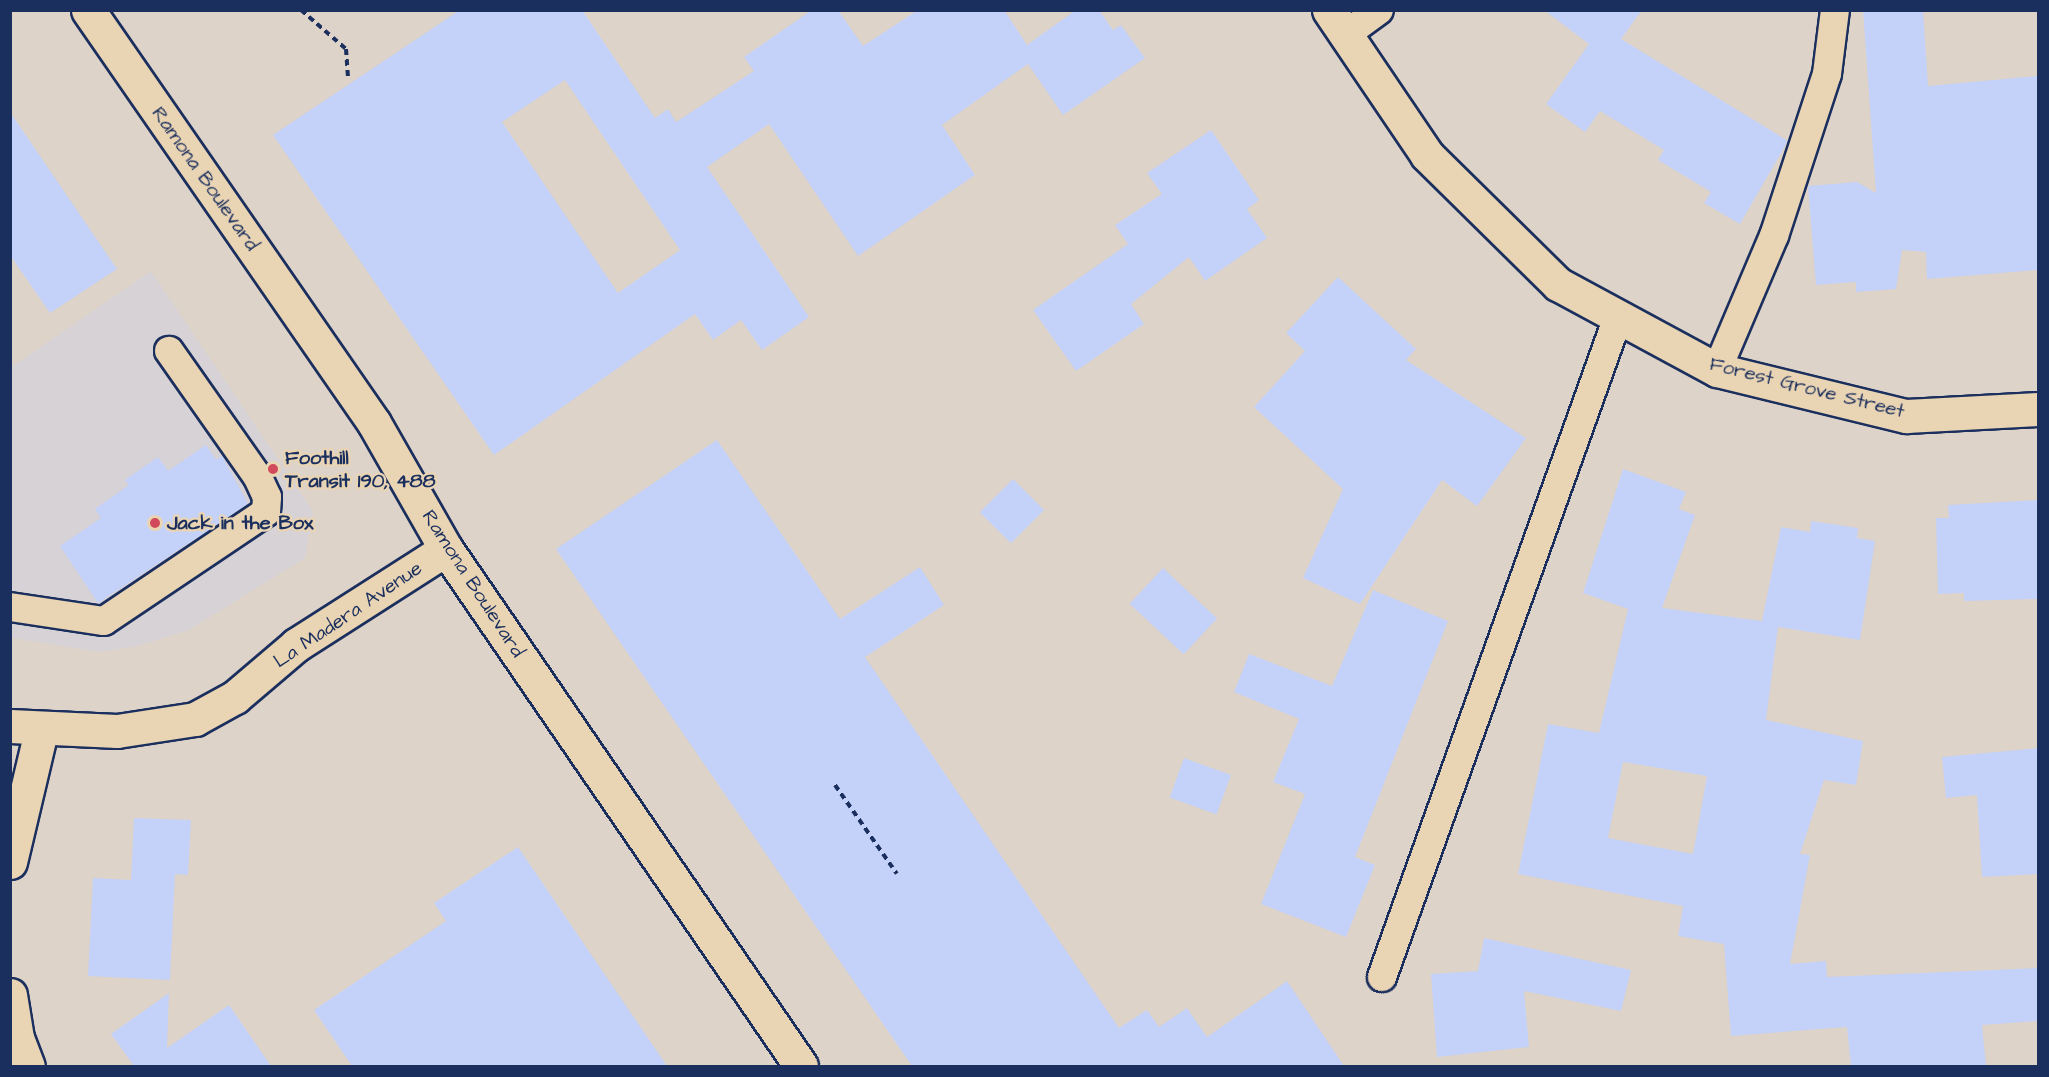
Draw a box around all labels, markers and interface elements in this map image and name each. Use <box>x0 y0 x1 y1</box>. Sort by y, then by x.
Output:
street label: Ramona Boulevard <box>146 102 264 256</box>
street label: Forest Grove Street <box>1707 352 1907 424</box>
place label: Foothill Transit 190, 488 <box>285 446 436 493</box>
marker: Foothill Transit 190, 488 <box>266 462 280 476</box>
street label: Ramona Boulevard <box>416 506 530 662</box>
place label: Jack in the Box <box>167 511 313 535</box>
marker: Jack in the Box <box>148 516 162 530</box>
street label: La Madera Avenue <box>269 556 427 674</box>

